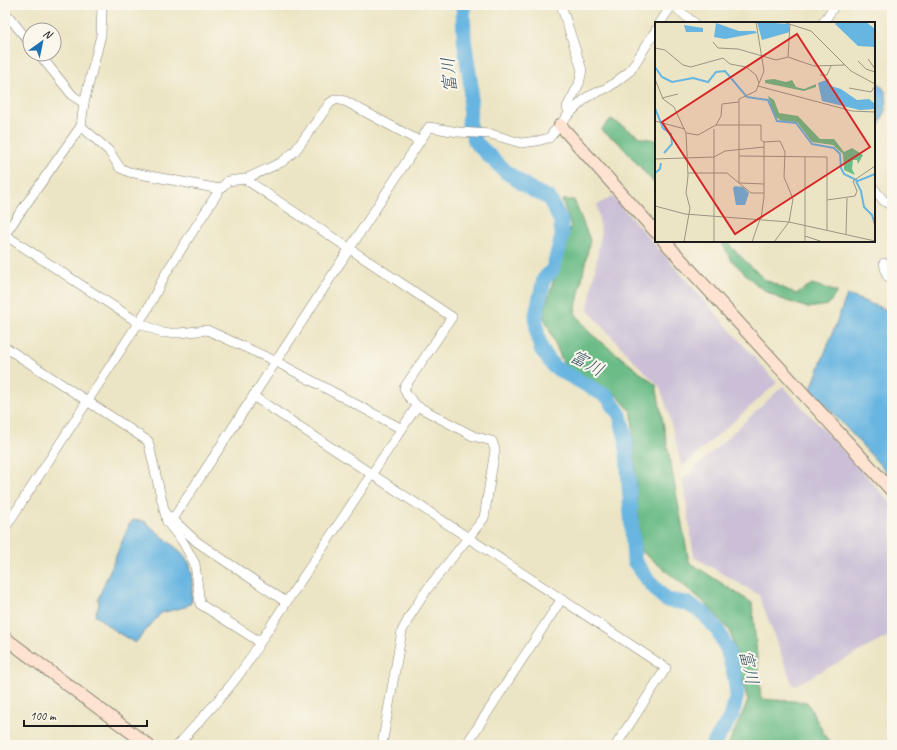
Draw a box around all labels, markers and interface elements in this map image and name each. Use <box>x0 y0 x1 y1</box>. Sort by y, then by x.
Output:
north arrow <box>22 22 62 62</box>
inset map <box>655 22 875 242</box>
text: N <box>41 26 56 43</box>
water label: 富川 <box>436 56 462 94</box>
water label: 富川 <box>566 345 608 381</box>
water label: 富川 <box>734 647 764 687</box>
scale bar <box>24 702 147 728</box>
text: 100 m <box>30 708 57 724</box>

